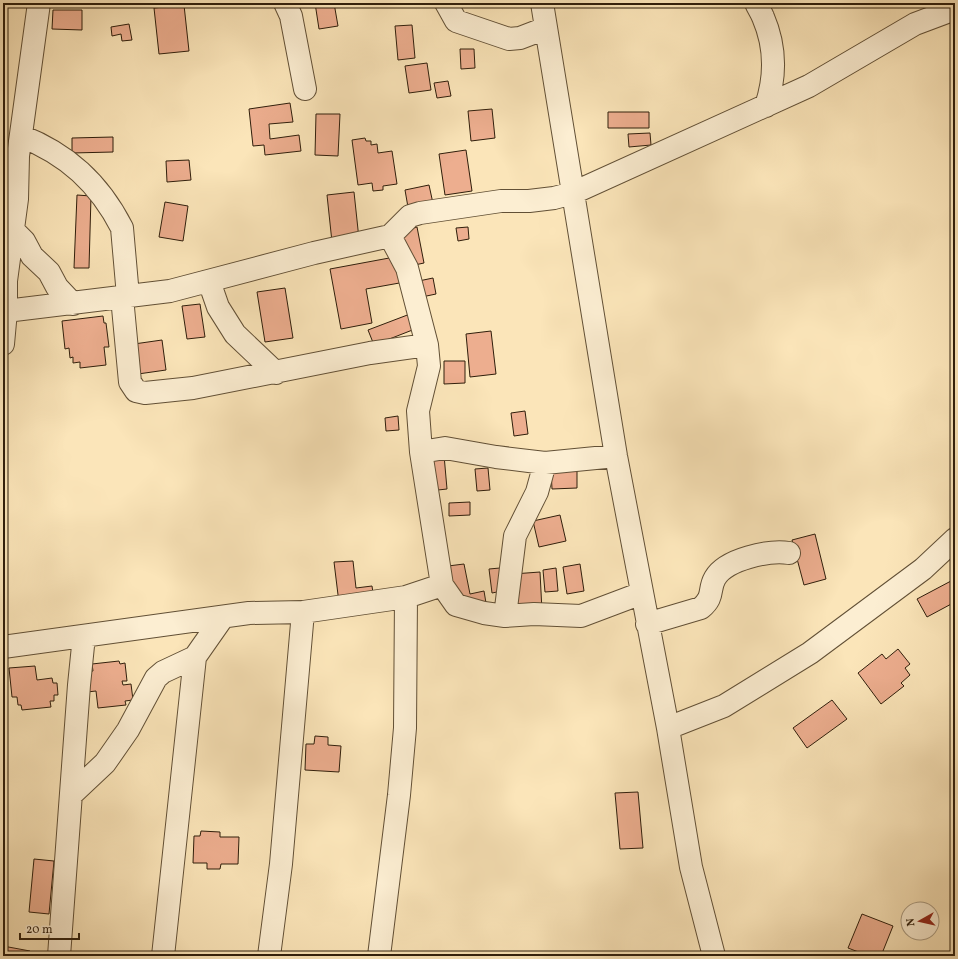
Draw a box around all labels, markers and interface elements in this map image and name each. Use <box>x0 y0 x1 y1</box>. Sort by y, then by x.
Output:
north arrow <box>900 901 940 941</box>
scale bar <box>20 915 79 941</box>
text: N <box>904 917 920 927</box>
text: 20 m <box>26 922 53 938</box>

